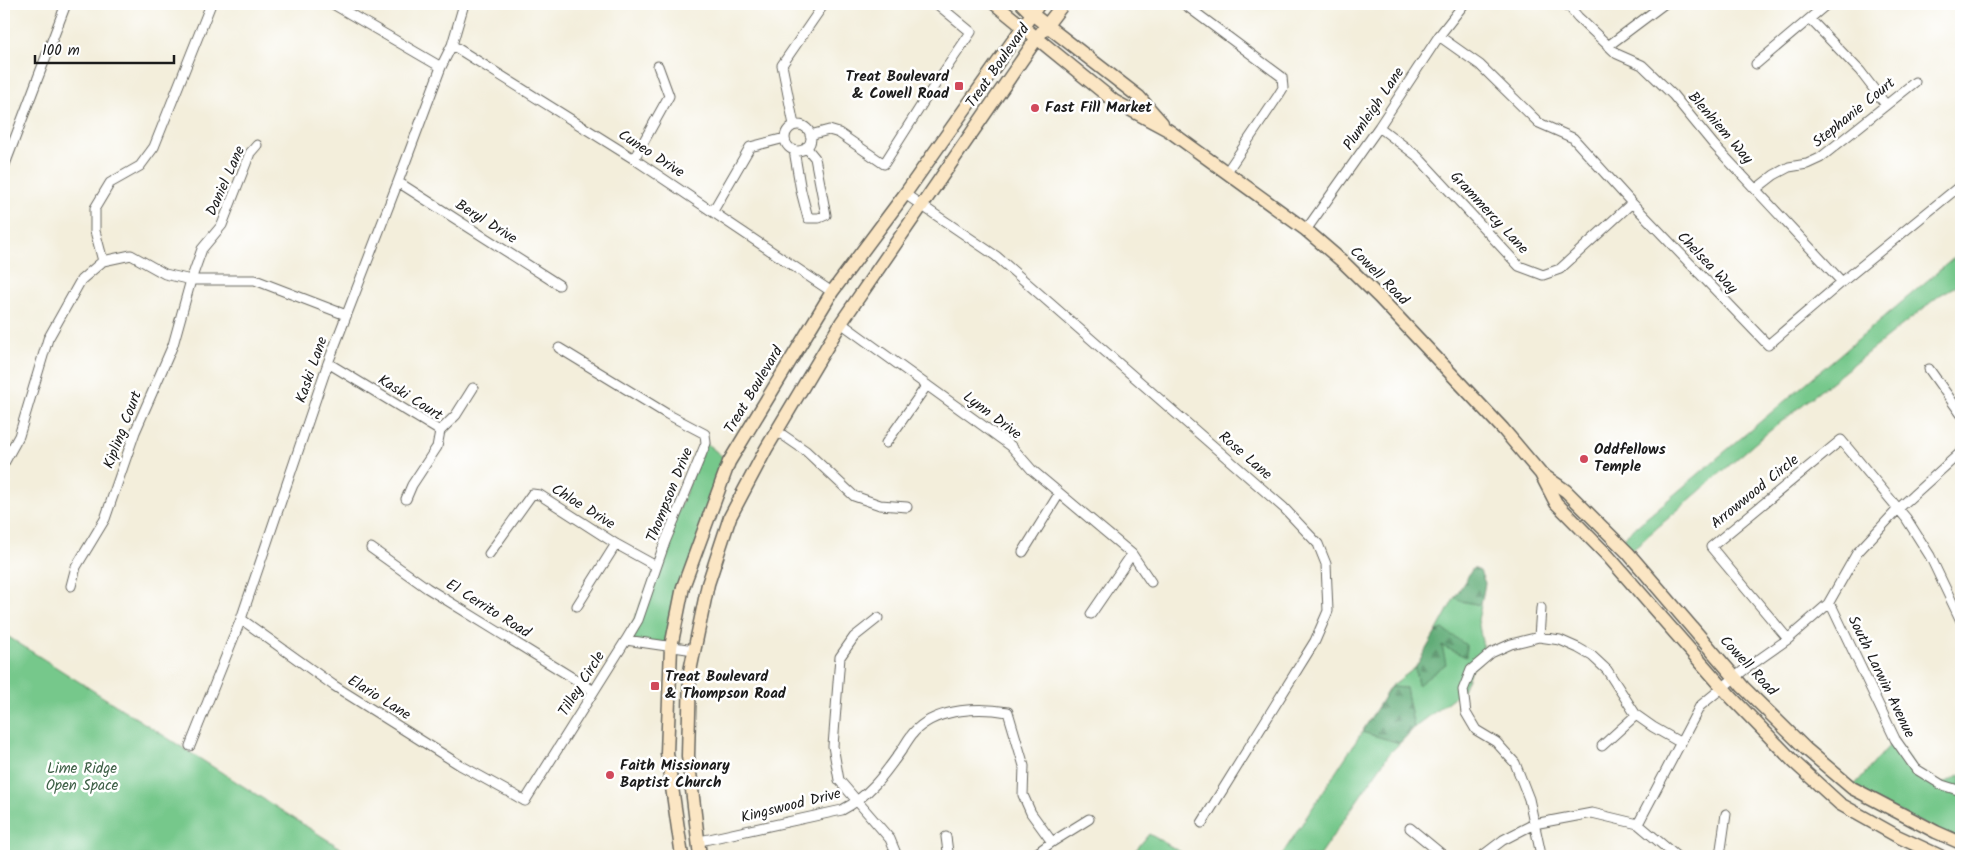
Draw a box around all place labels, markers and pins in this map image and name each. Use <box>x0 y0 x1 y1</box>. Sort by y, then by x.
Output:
place label: Treat Boulevard & Cowell Road <box>846 65 950 106</box>
marker: Treat Boulevard & Cowell Road <box>953 80 965 92</box>
place label: Fast Fill Market <box>1045 96 1152 120</box>
marker: Fast Fill Market <box>1029 102 1041 114</box>
place label: Oddfellows Temple <box>1594 438 1666 479</box>
marker: Oddfellows Temple <box>1578 453 1590 465</box>
place label: Treat Boulevard & Thompson Road <box>665 665 787 706</box>
marker: Treat Boulevard & Thompson Road <box>649 680 661 692</box>
place label: Faith Missionary Baptist Church <box>620 754 730 795</box>
marker: Faith Missionary Baptist Church <box>604 769 616 781</box>

